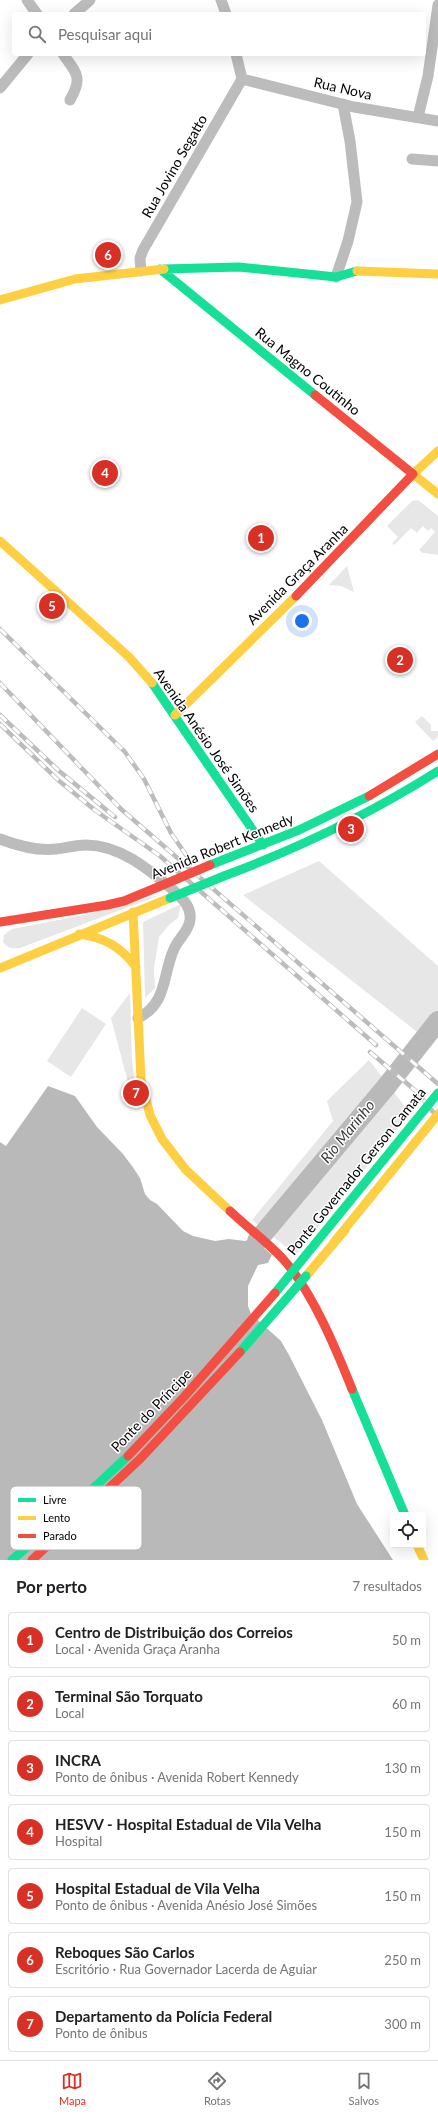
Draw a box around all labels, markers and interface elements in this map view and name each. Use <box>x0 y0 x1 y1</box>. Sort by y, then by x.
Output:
search box <box>12 12 426 56</box>
icon: search <box>26 23 48 45</box>
text: Pesquisar aqui <box>58 25 152 43</box>
street label: Rua Nova <box>312 73 374 103</box>
street label: Rua Jovino Segatto <box>138 111 210 221</box>
pin: 6 <box>95 240 121 270</box>
street label: Rua Magno Coutinho <box>252 323 364 419</box>
pin: 4 <box>92 458 118 488</box>
street label: Avenida Graça Aranha <box>243 520 351 628</box>
pin: 1 <box>248 523 274 553</box>
pin: 5 <box>39 591 65 621</box>
your location <box>292 611 312 631</box>
pin: 2 <box>387 645 413 675</box>
street label: Avenida Anésio José Simões <box>151 665 263 815</box>
street label: Avenida Robert Kennedy <box>148 809 297 882</box>
pin: 3 <box>338 814 364 844</box>
pin: 7 <box>123 1078 149 1108</box>
street label: Ponte Governador Gerson Camata <box>283 1084 429 1258</box>
water label: Rio Marinho <box>316 1096 378 1166</box>
street label: Ponte do Príncipe <box>107 1365 195 1455</box>
legend <box>10 1486 142 1550</box>
text: Livre <box>43 1493 67 1506</box>
text: Lento <box>43 1511 70 1524</box>
map controls <box>390 1512 426 1548</box>
button: locate <box>390 1512 426 1548</box>
text: Parado <box>43 1529 77 1542</box>
text: Por perto <box>16 1576 87 1597</box>
text: 7 resultados <box>352 1578 422 1594</box>
text: Centro de Distribuição dos Correios <box>55 1623 293 1641</box>
text: 1 <box>26 1632 34 1648</box>
text: 50 m <box>392 1632 421 1648</box>
text: Local · Avenida Graça Aranha <box>55 1641 220 1657</box>
text: Terminal São Torquato <box>55 1687 203 1705</box>
text: 2 <box>26 1696 34 1712</box>
text: 60 m <box>392 1696 421 1712</box>
text: Local <box>55 1705 84 1721</box>
text: INCRA <box>55 1751 101 1769</box>
text: 3 <box>26 1760 34 1776</box>
text: 130 m <box>384 1760 421 1776</box>
text: Ponto de ônibus · Avenida Robert Kennedy <box>55 1769 299 1785</box>
text: HESVV - Hospital Estadual de Vila Velha <box>55 1815 321 1833</box>
text: 4 <box>26 1824 34 1840</box>
text: 150 m <box>384 1824 421 1840</box>
text: Hospital <box>55 1833 102 1849</box>
text: Hospital Estadual de Vila Velha <box>55 1879 260 1897</box>
text: 5 <box>26 1888 34 1904</box>
text: 150 m <box>384 1888 421 1904</box>
text: Ponto de ônibus · Avenida Anésio José Simões <box>55 1897 317 1913</box>
text: Reboques São Carlos <box>55 1943 195 1961</box>
text: 6 <box>26 1952 34 1968</box>
text: 250 m <box>384 1952 421 1968</box>
text: Escritório · Rua Governador Lacerda de Aguiar <box>55 1961 317 1977</box>
text: Departamento da Polícia Federal <box>55 2007 272 2025</box>
text: 7 <box>26 2016 34 2032</box>
text: 300 m <box>384 2016 421 2032</box>
text: Ponto de ônibus <box>55 2025 148 2041</box>
tab: Mapa <box>59 2070 86 2107</box>
tab: Rotas <box>204 2070 231 2107</box>
tab: Salvos <box>349 2070 379 2107</box>

